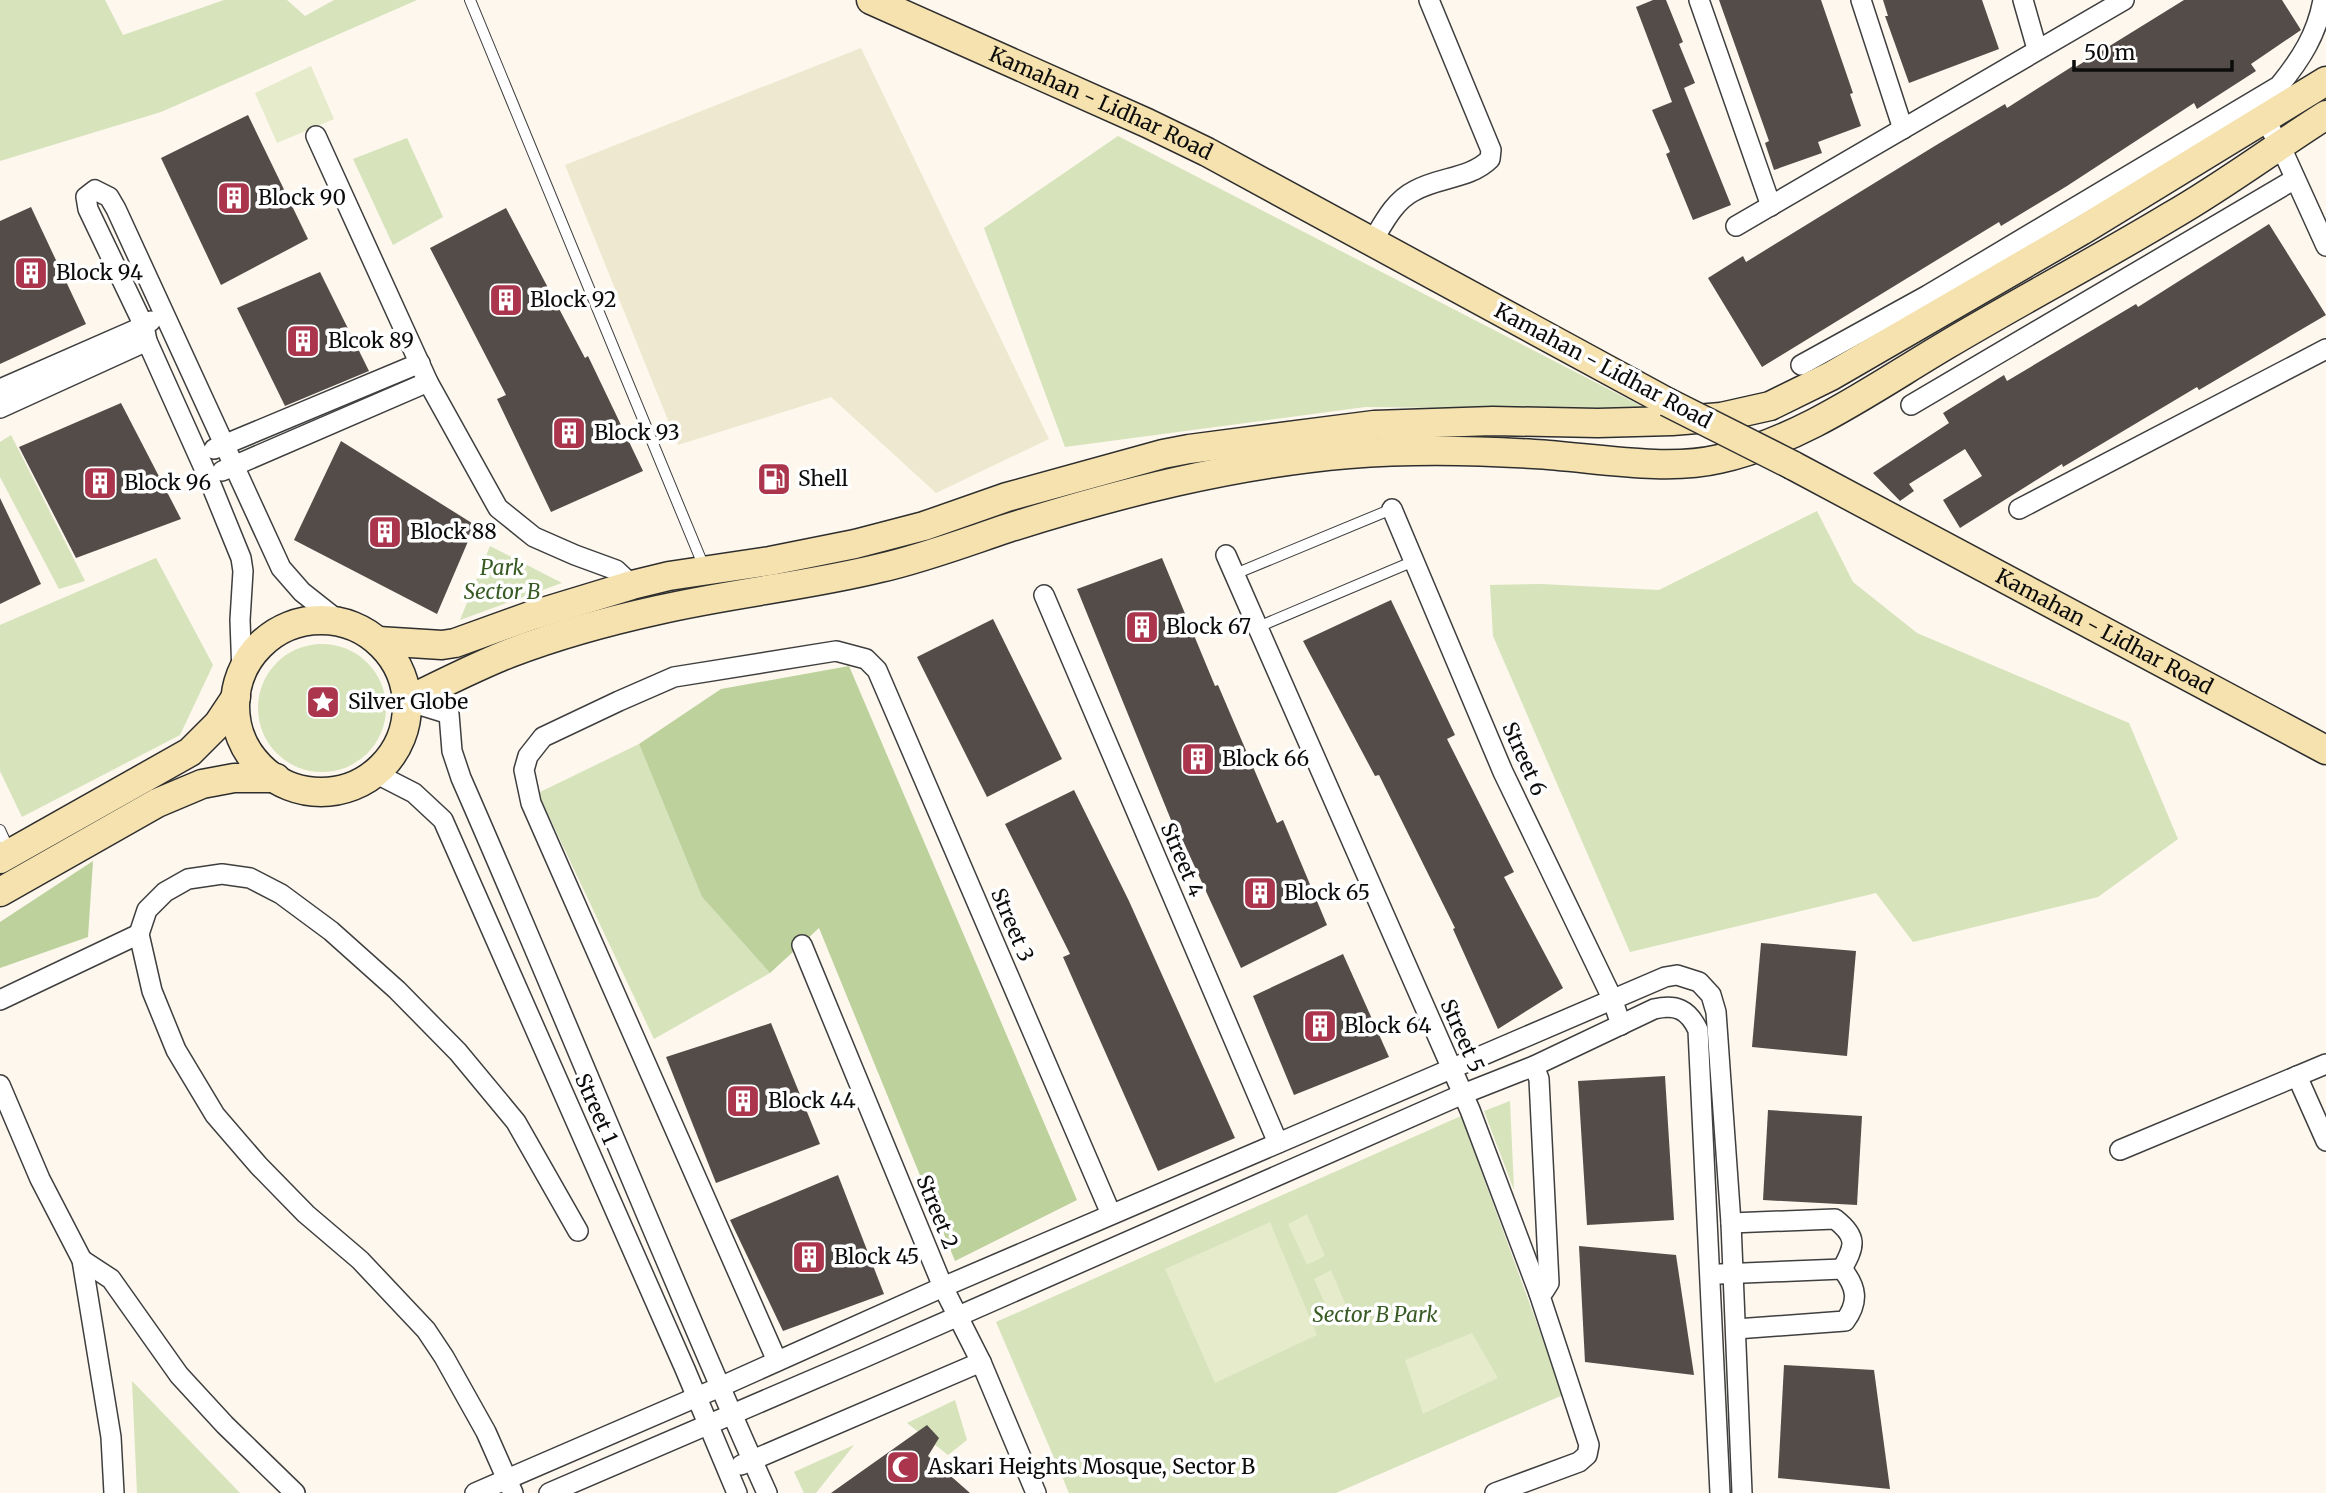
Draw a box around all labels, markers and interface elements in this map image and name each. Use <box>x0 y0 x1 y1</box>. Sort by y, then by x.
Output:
scale bar <box>2074 28 2232 72</box>
text: 50 m <box>2084 39 2135 66</box>
street label: Kamahan - Lidhar Road <box>985 40 1217 166</box>
building icon: Block 90 <box>215 179 253 217</box>
place label: Block 90 <box>258 184 346 211</box>
building icon: Block 94 <box>12 254 50 292</box>
place label: Block 94 <box>56 259 143 286</box>
building icon: Block 92 <box>487 281 525 319</box>
place label: Block 92 <box>530 286 616 313</box>
street label: Kamahan - Lidhar Road <box>1490 297 1717 435</box>
building icon: Blcok 89 <box>284 322 322 360</box>
place label: Blcok 89 <box>328 327 414 354</box>
building icon: Block 93 <box>550 414 588 452</box>
place label: Block 93 <box>594 419 680 446</box>
fuel station icon: Shell <box>755 460 793 498</box>
building icon: Block 96 <box>81 464 119 502</box>
place label: Shell <box>798 465 849 492</box>
place label: Block 96 <box>124 469 211 496</box>
building icon: Block 88 <box>366 513 404 551</box>
place label: Block 88 <box>410 518 497 545</box>
park label: Park Sector B <box>464 554 540 605</box>
street label: Kamahan - Lidhar Road <box>1991 562 2218 700</box>
building icon: Block 67 <box>1123 608 1161 646</box>
place label: Block 67 <box>1166 613 1251 640</box>
place icon: Silver Globe <box>304 683 342 721</box>
place label: Silver Globe <box>348 688 468 715</box>
street label: Street 6 <box>1496 718 1553 800</box>
building icon: Block 66 <box>1179 740 1217 778</box>
place label: Block 66 <box>1222 745 1309 772</box>
street label: Street 4 <box>1155 819 1210 901</box>
building icon: Block 65 <box>1241 874 1279 912</box>
place label: Block 65 <box>1284 879 1370 906</box>
street label: Street 3 <box>985 884 1040 966</box>
street label: Street 5 <box>1434 995 1491 1077</box>
building icon: Block 64 <box>1301 1007 1339 1045</box>
place label: Block 64 <box>1344 1012 1432 1039</box>
street label: Street 1 <box>569 1069 624 1148</box>
building icon: Block 44 <box>724 1082 762 1120</box>
place label: Block 44 <box>768 1087 856 1114</box>
street label: Street 2 <box>910 1171 965 1253</box>
building icon: Block 45 <box>790 1238 828 1276</box>
place label: Block 45 <box>834 1243 919 1270</box>
park label: Sector B Park <box>1312 1301 1438 1328</box>
mosque icon: Askari Heights Mosque, Sector B <box>884 1448 922 1486</box>
place label: Askari Heights Mosque, Sector B <box>927 1453 1255 1480</box>

